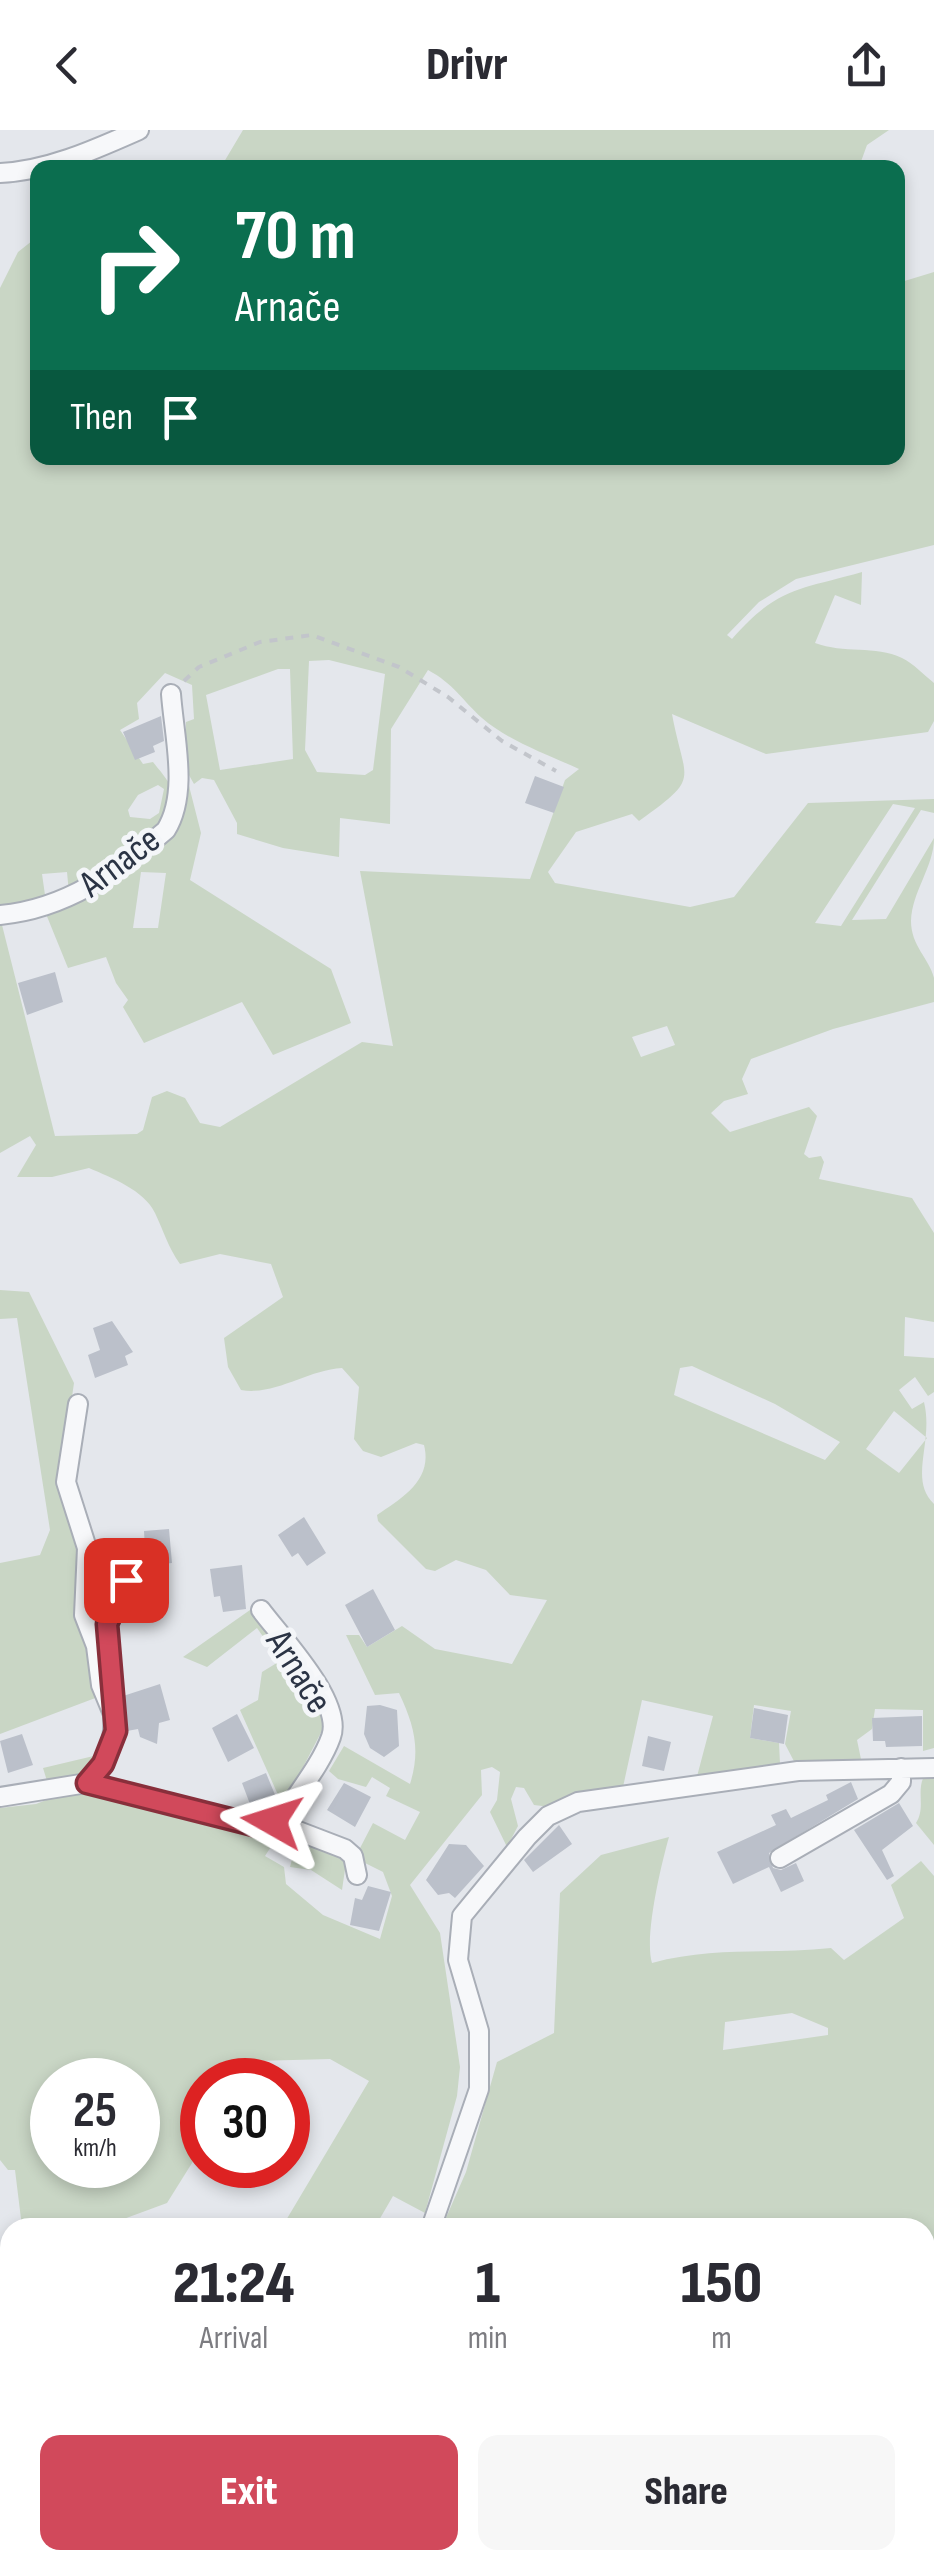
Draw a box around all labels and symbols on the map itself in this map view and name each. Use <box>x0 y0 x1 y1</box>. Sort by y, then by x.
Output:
street label: Arnače <box>70 817 169 908</box>
pin <box>84 1538 169 1623</box>
street label: Arnače <box>256 1621 341 1722</box>
position arrow <box>220 1769 324 1873</box>
speed limit sign: 30 <box>180 2058 310 2188</box>

